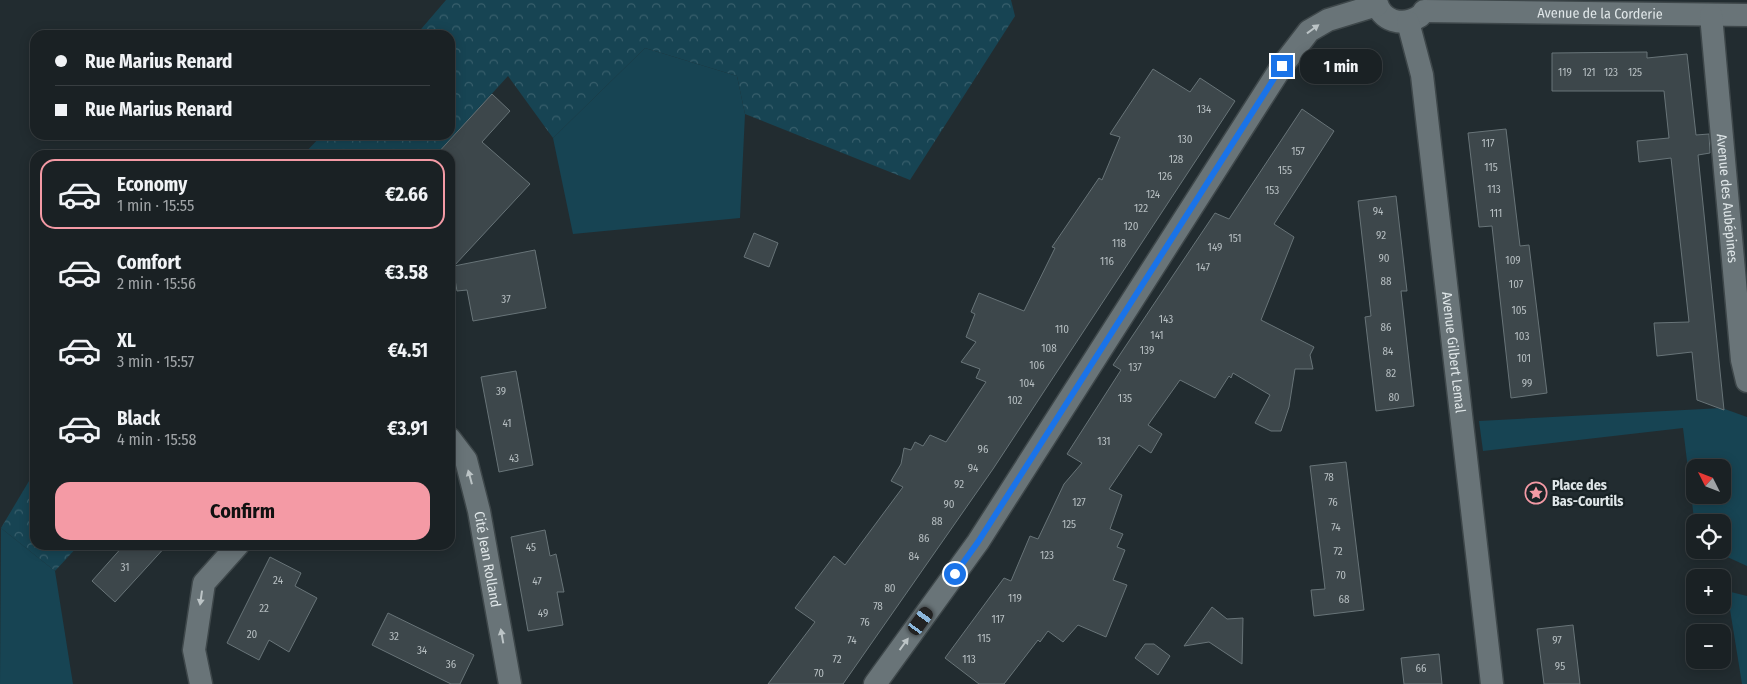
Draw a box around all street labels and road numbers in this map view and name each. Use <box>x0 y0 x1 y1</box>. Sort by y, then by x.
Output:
street label: Avenue de la Corderie <box>1537 4 1663 23</box>
street label: Avenue des Aubépines <box>1713 133 1741 264</box>
street label: Avenue Gilbert Lemal <box>1438 291 1469 414</box>
street label: Cité Jean Rolland <box>470 510 504 609</box>

